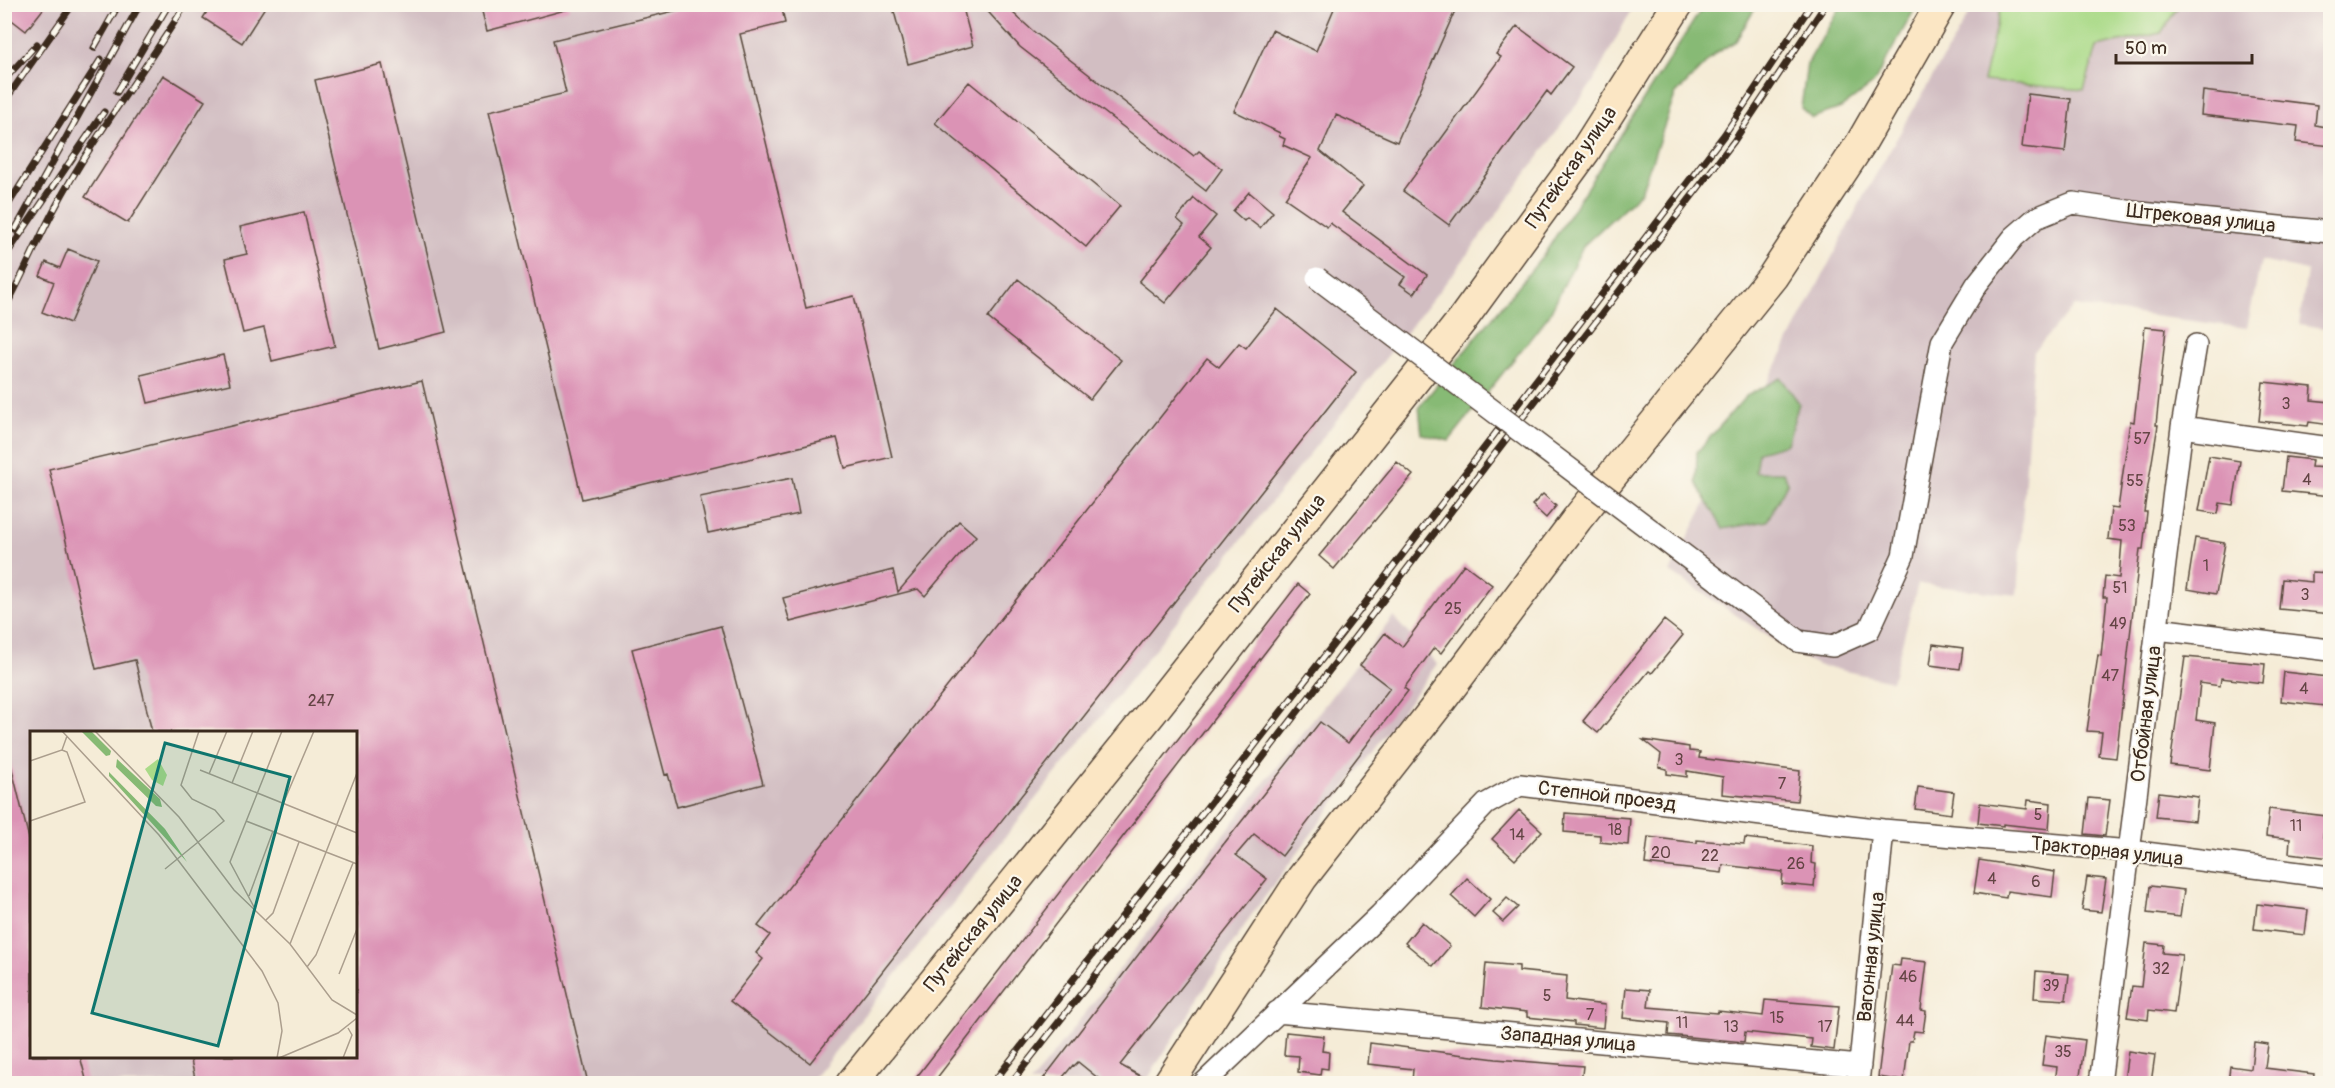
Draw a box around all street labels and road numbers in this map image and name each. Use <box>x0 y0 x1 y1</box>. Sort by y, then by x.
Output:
street label: Путейская улица <box>1520 101 1622 233</box>
street label: Штрековая улица <box>2125 198 2277 238</box>
street label: Путейская улица <box>1223 489 1331 617</box>
street label: Отбойная улица <box>2125 644 2167 784</box>
street label: Степной проезд <box>1537 775 1677 817</box>
street label: Тракторная улица <box>2030 831 2184 871</box>
street label: Путейская улица <box>918 869 1028 997</box>
street label: Вагонная улица <box>1852 891 1890 1023</box>
street label: Западная улица <box>1499 1021 1637 1057</box>

